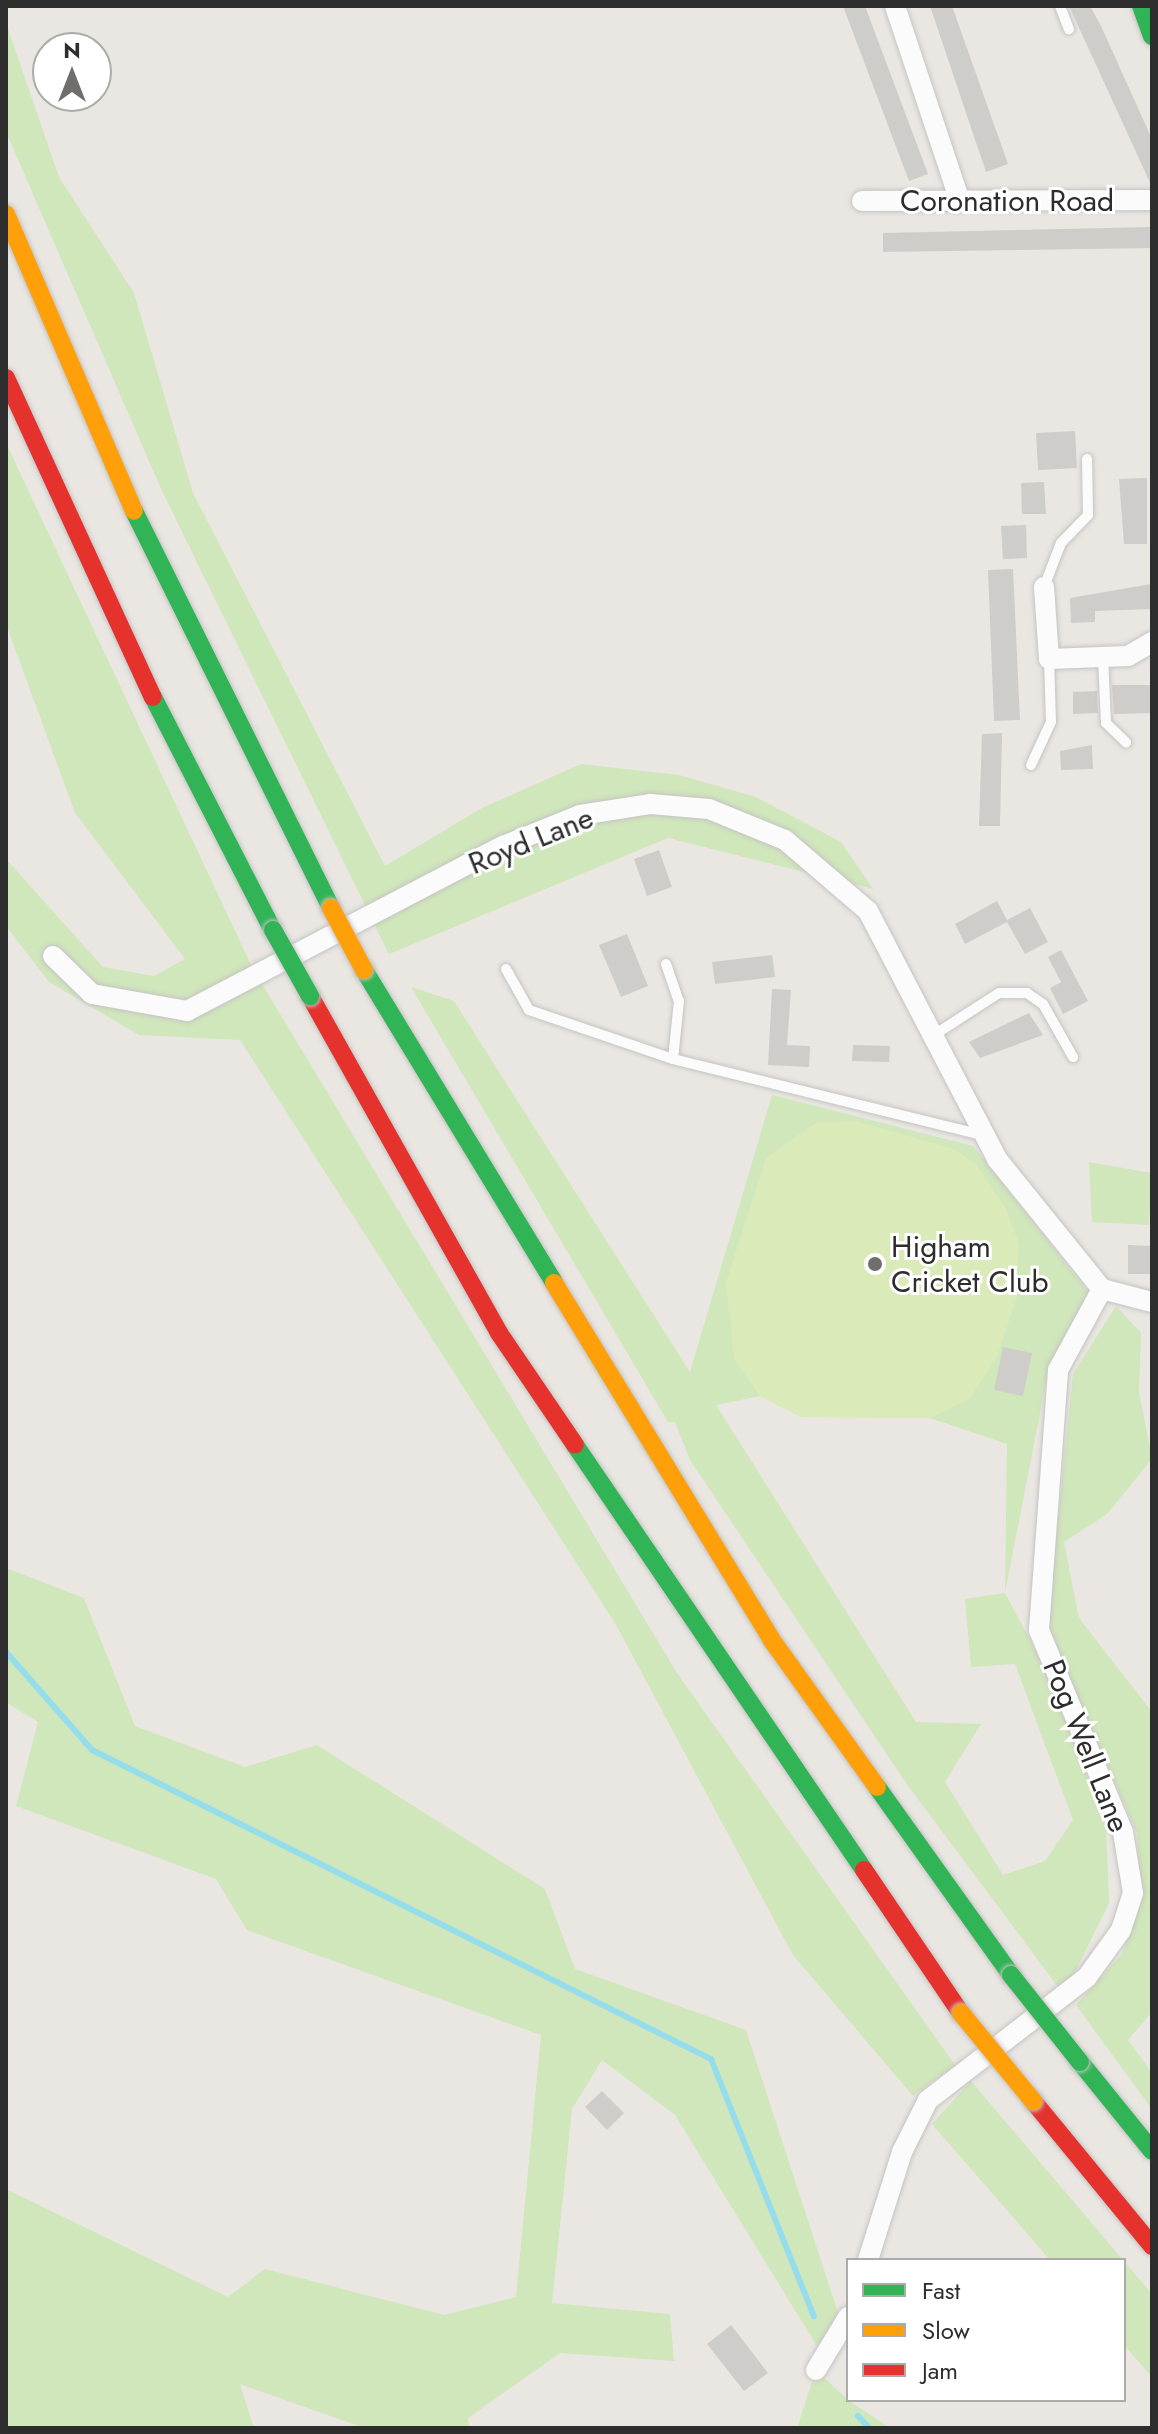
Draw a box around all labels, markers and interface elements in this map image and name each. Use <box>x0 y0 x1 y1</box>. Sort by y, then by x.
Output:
north arrow <box>32 32 112 112</box>
text: N <box>63 34 81 66</box>
street label: Coronation Road <box>900 183 1114 219</box>
street label: Royd Lane <box>463 800 599 882</box>
place label: Higham Cricket Club <box>891 1229 1049 1300</box>
marker: Higham Cricket Club <box>866 1255 884 1273</box>
street label: Pog Well Lane <box>1035 1655 1137 1837</box>
legend <box>846 2258 1126 2402</box>
text: Fast <box>922 2273 960 2308</box>
text: Slow <box>922 2313 970 2348</box>
text: Jam <box>922 2353 958 2388</box>

